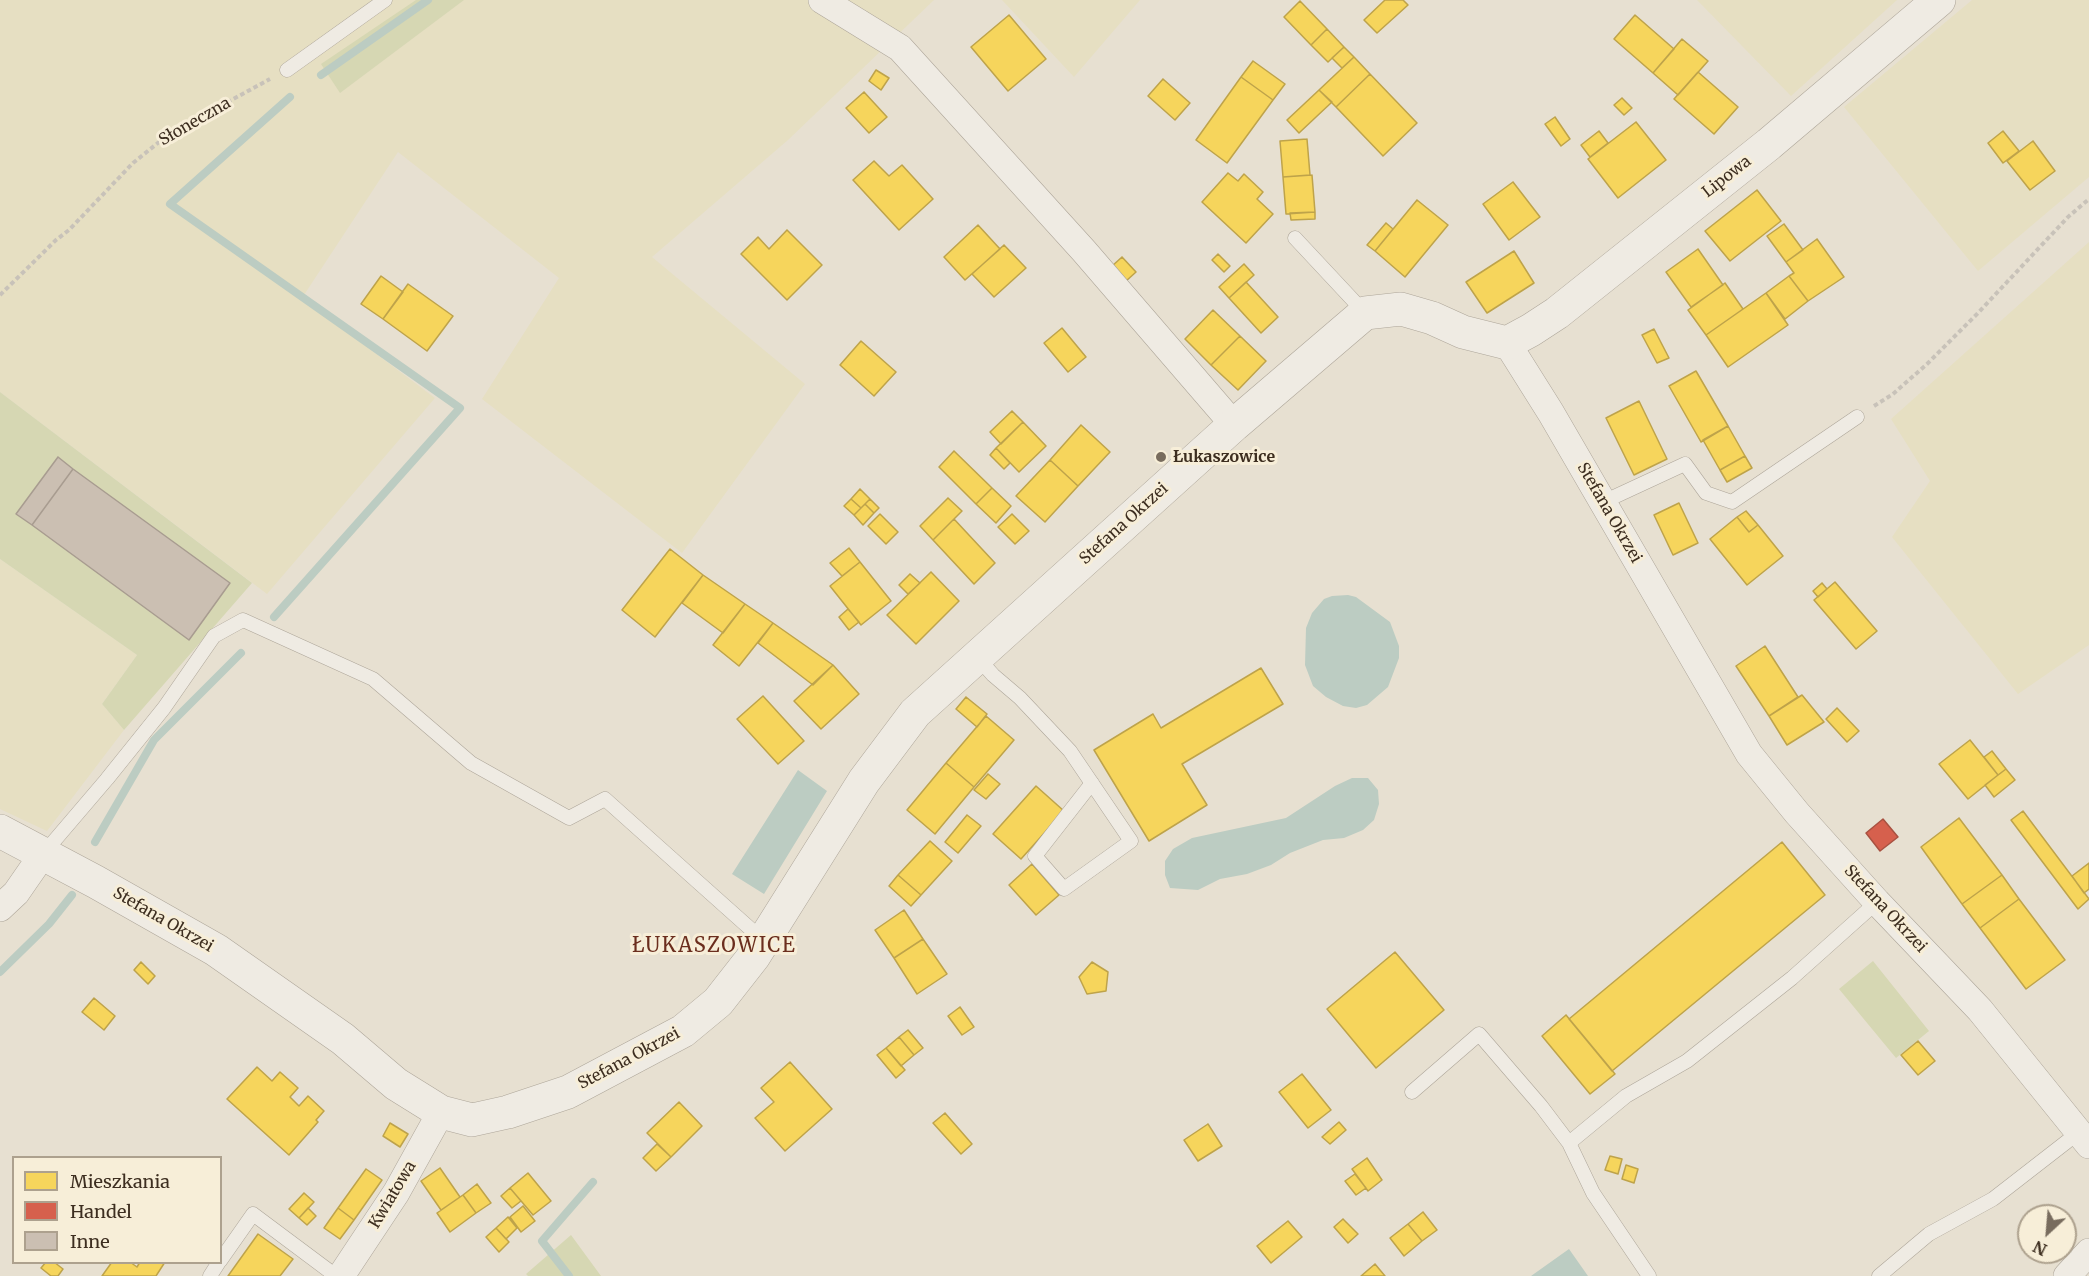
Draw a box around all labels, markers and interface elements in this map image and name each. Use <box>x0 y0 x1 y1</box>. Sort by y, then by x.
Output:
street label: Słoneczna <box>156 94 234 150</box>
street label: Lipowa <box>1699 152 1755 202</box>
place label: Łukaszowice <box>1173 447 1275 467</box>
marker: Łukaszowice <box>1154 450 1168 464</box>
street label: Stefana Okrzei <box>1573 460 1645 566</box>
street label: Stefana Okrzei <box>1076 479 1172 569</box>
street label: Stefana Okrzei <box>1840 861 1930 957</box>
street label: Stefana Okrzei <box>110 884 216 956</box>
district label: ŁUKASZOWICE <box>632 934 796 958</box>
street label: Stefana Okrzei <box>575 1024 683 1094</box>
legend <box>12 1156 222 1264</box>
street label: Kwiatowa <box>365 1158 421 1232</box>
text: Mieszkania <box>70 1170 170 1193</box>
text: Handel <box>70 1200 132 1223</box>
north arrow <box>2017 1204 2077 1264</box>
text: Inne <box>70 1230 110 1253</box>
text: N <box>2030 1237 2050 1260</box>

